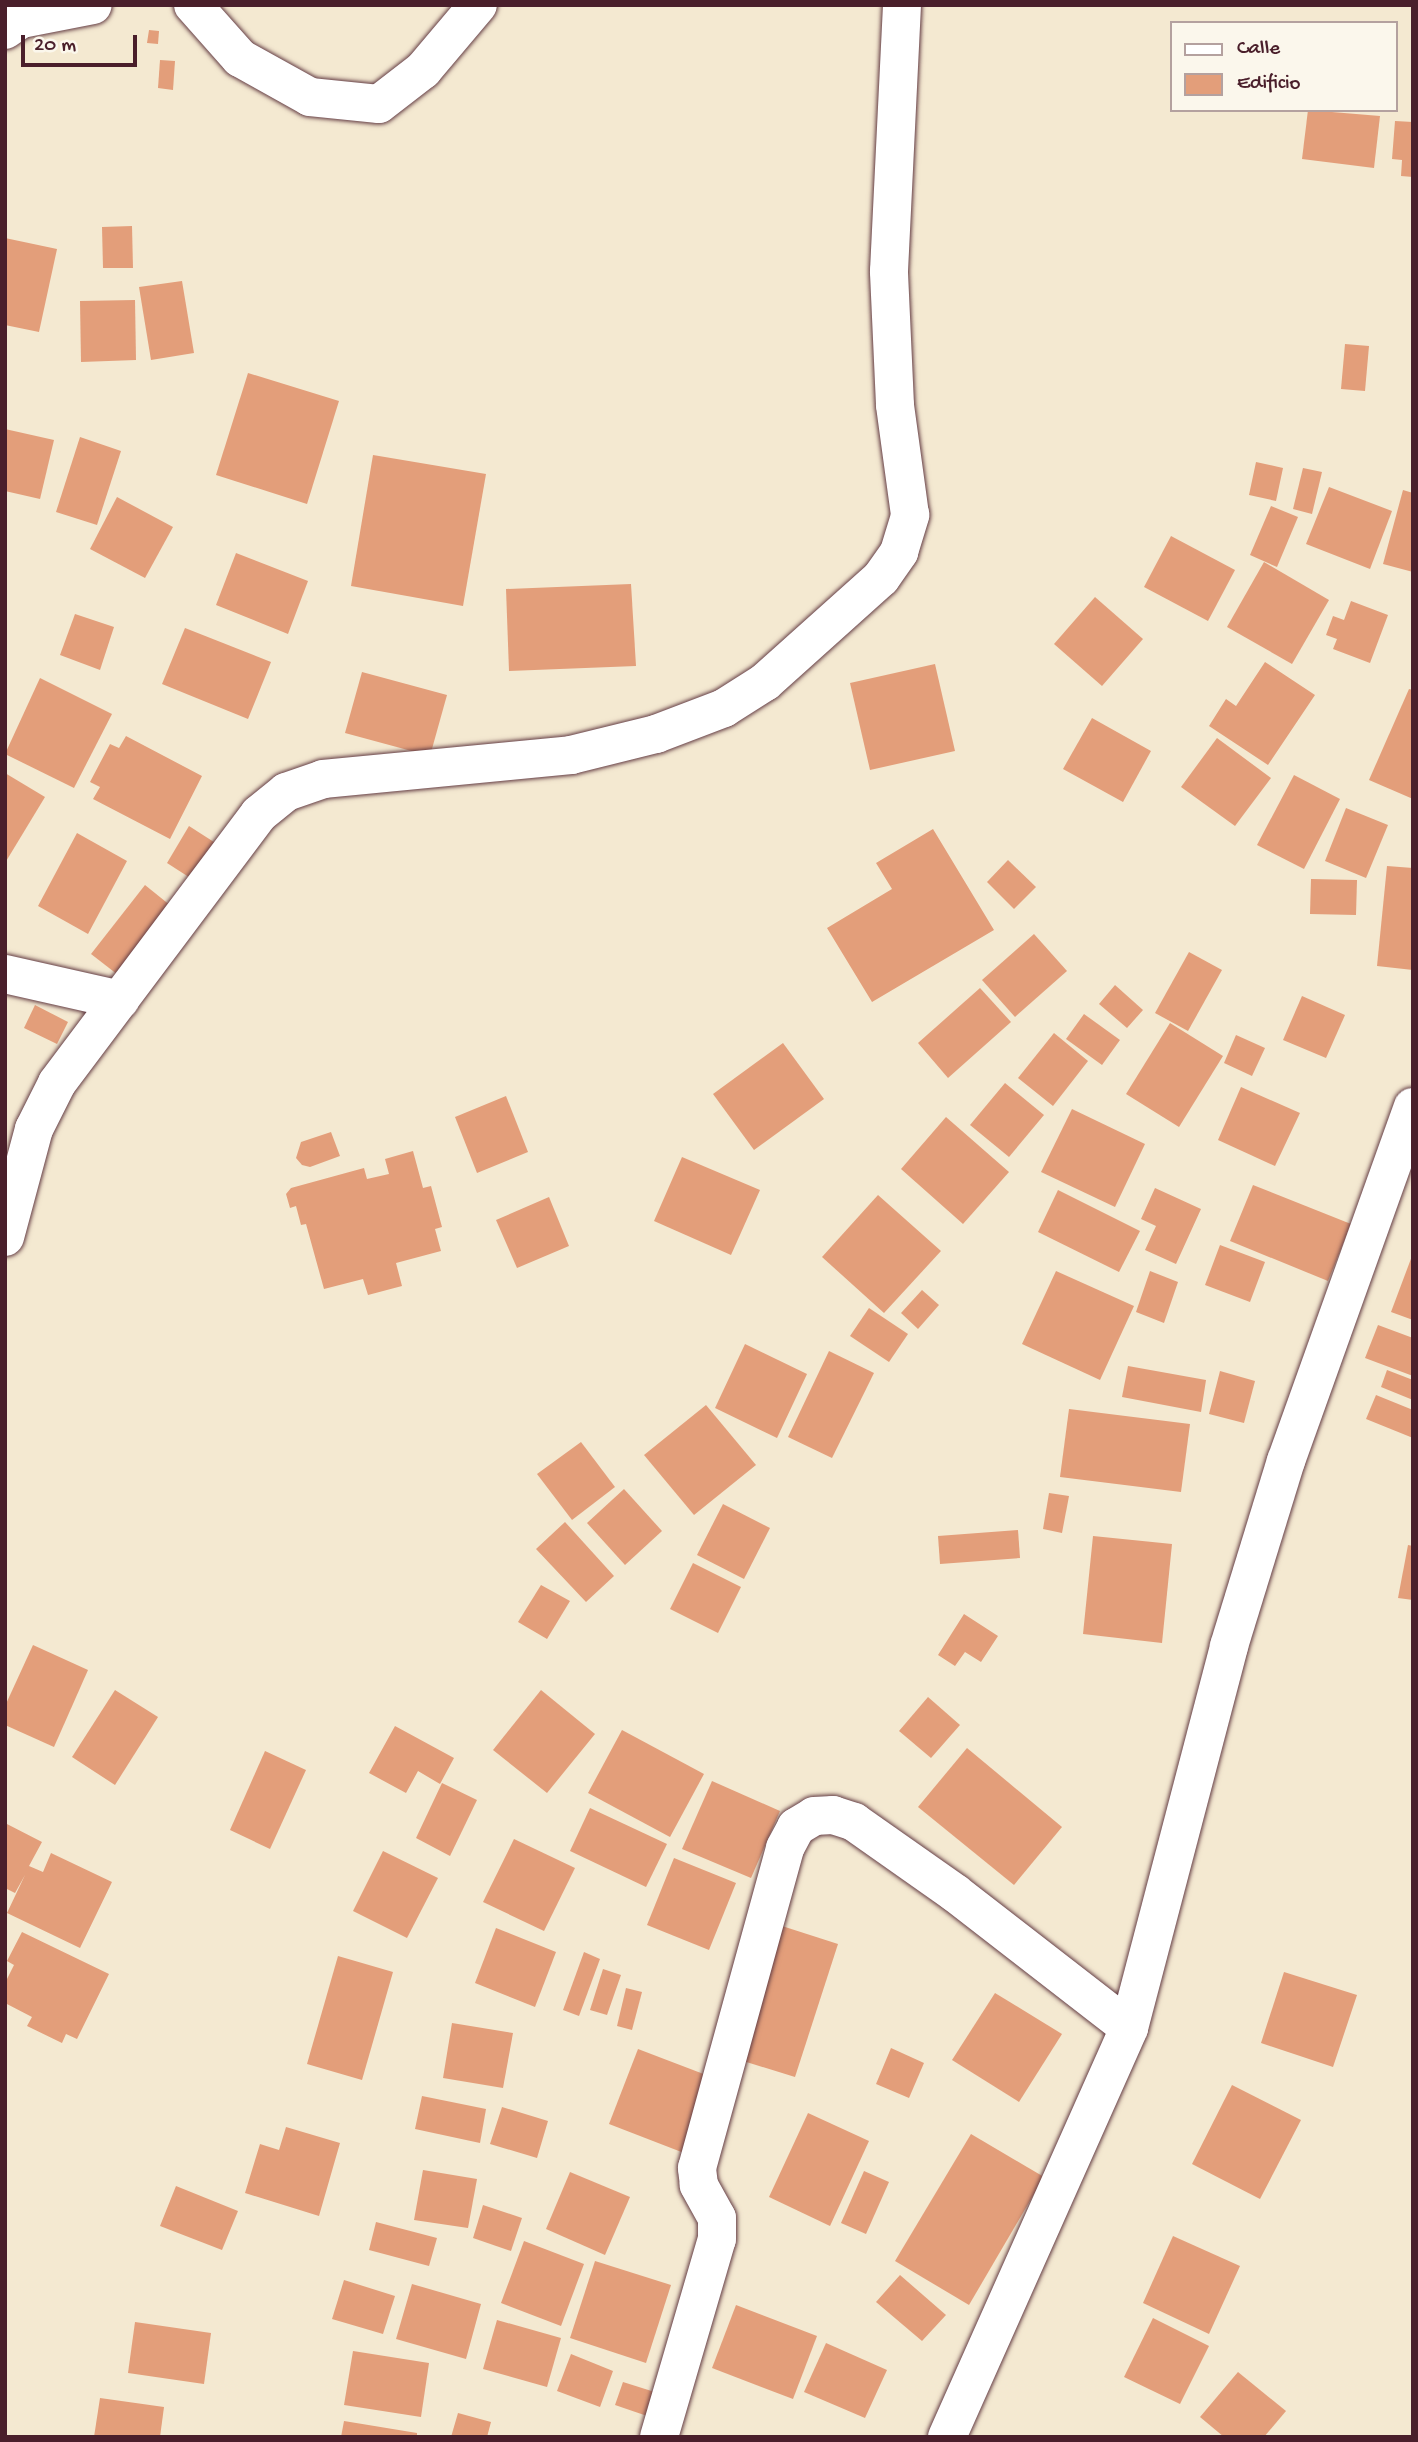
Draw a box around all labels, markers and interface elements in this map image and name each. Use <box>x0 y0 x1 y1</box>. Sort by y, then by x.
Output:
scale bar <box>24 21 140 65</box>
legend <box>1170 21 1397 112</box>
text: 20 m <box>34 34 76 59</box>
text: Calle <box>1237 37 1280 62</box>
text: Edificio <box>1237 72 1301 97</box>

